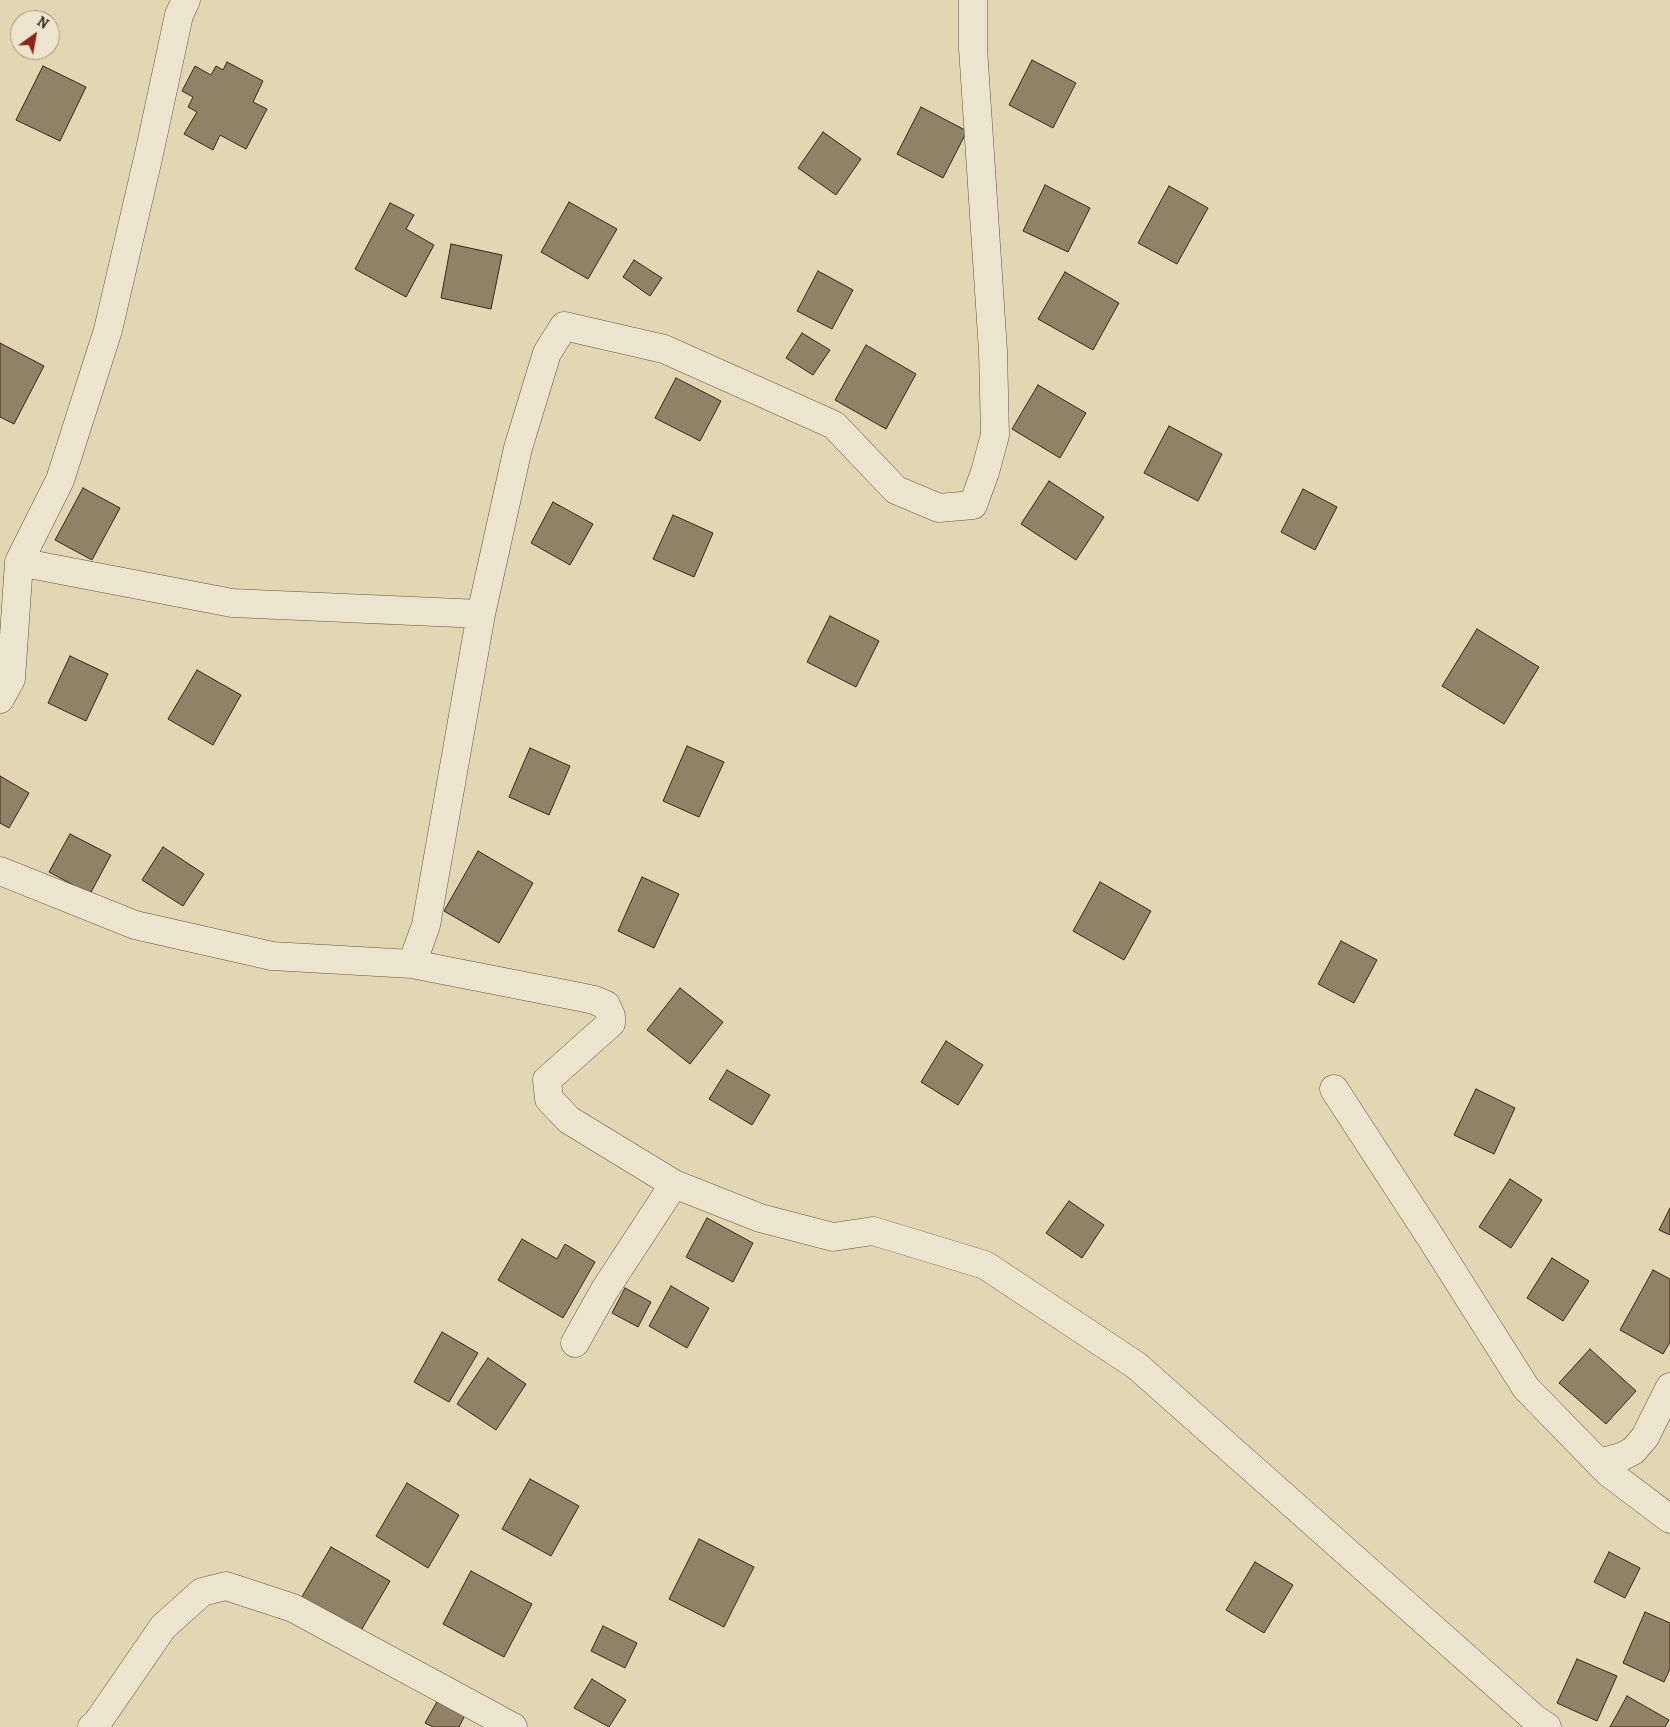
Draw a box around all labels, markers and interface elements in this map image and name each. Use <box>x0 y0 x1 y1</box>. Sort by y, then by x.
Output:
north arrow <box>10 10 60 60</box>
text: N <box>33 12 52 33</box>

